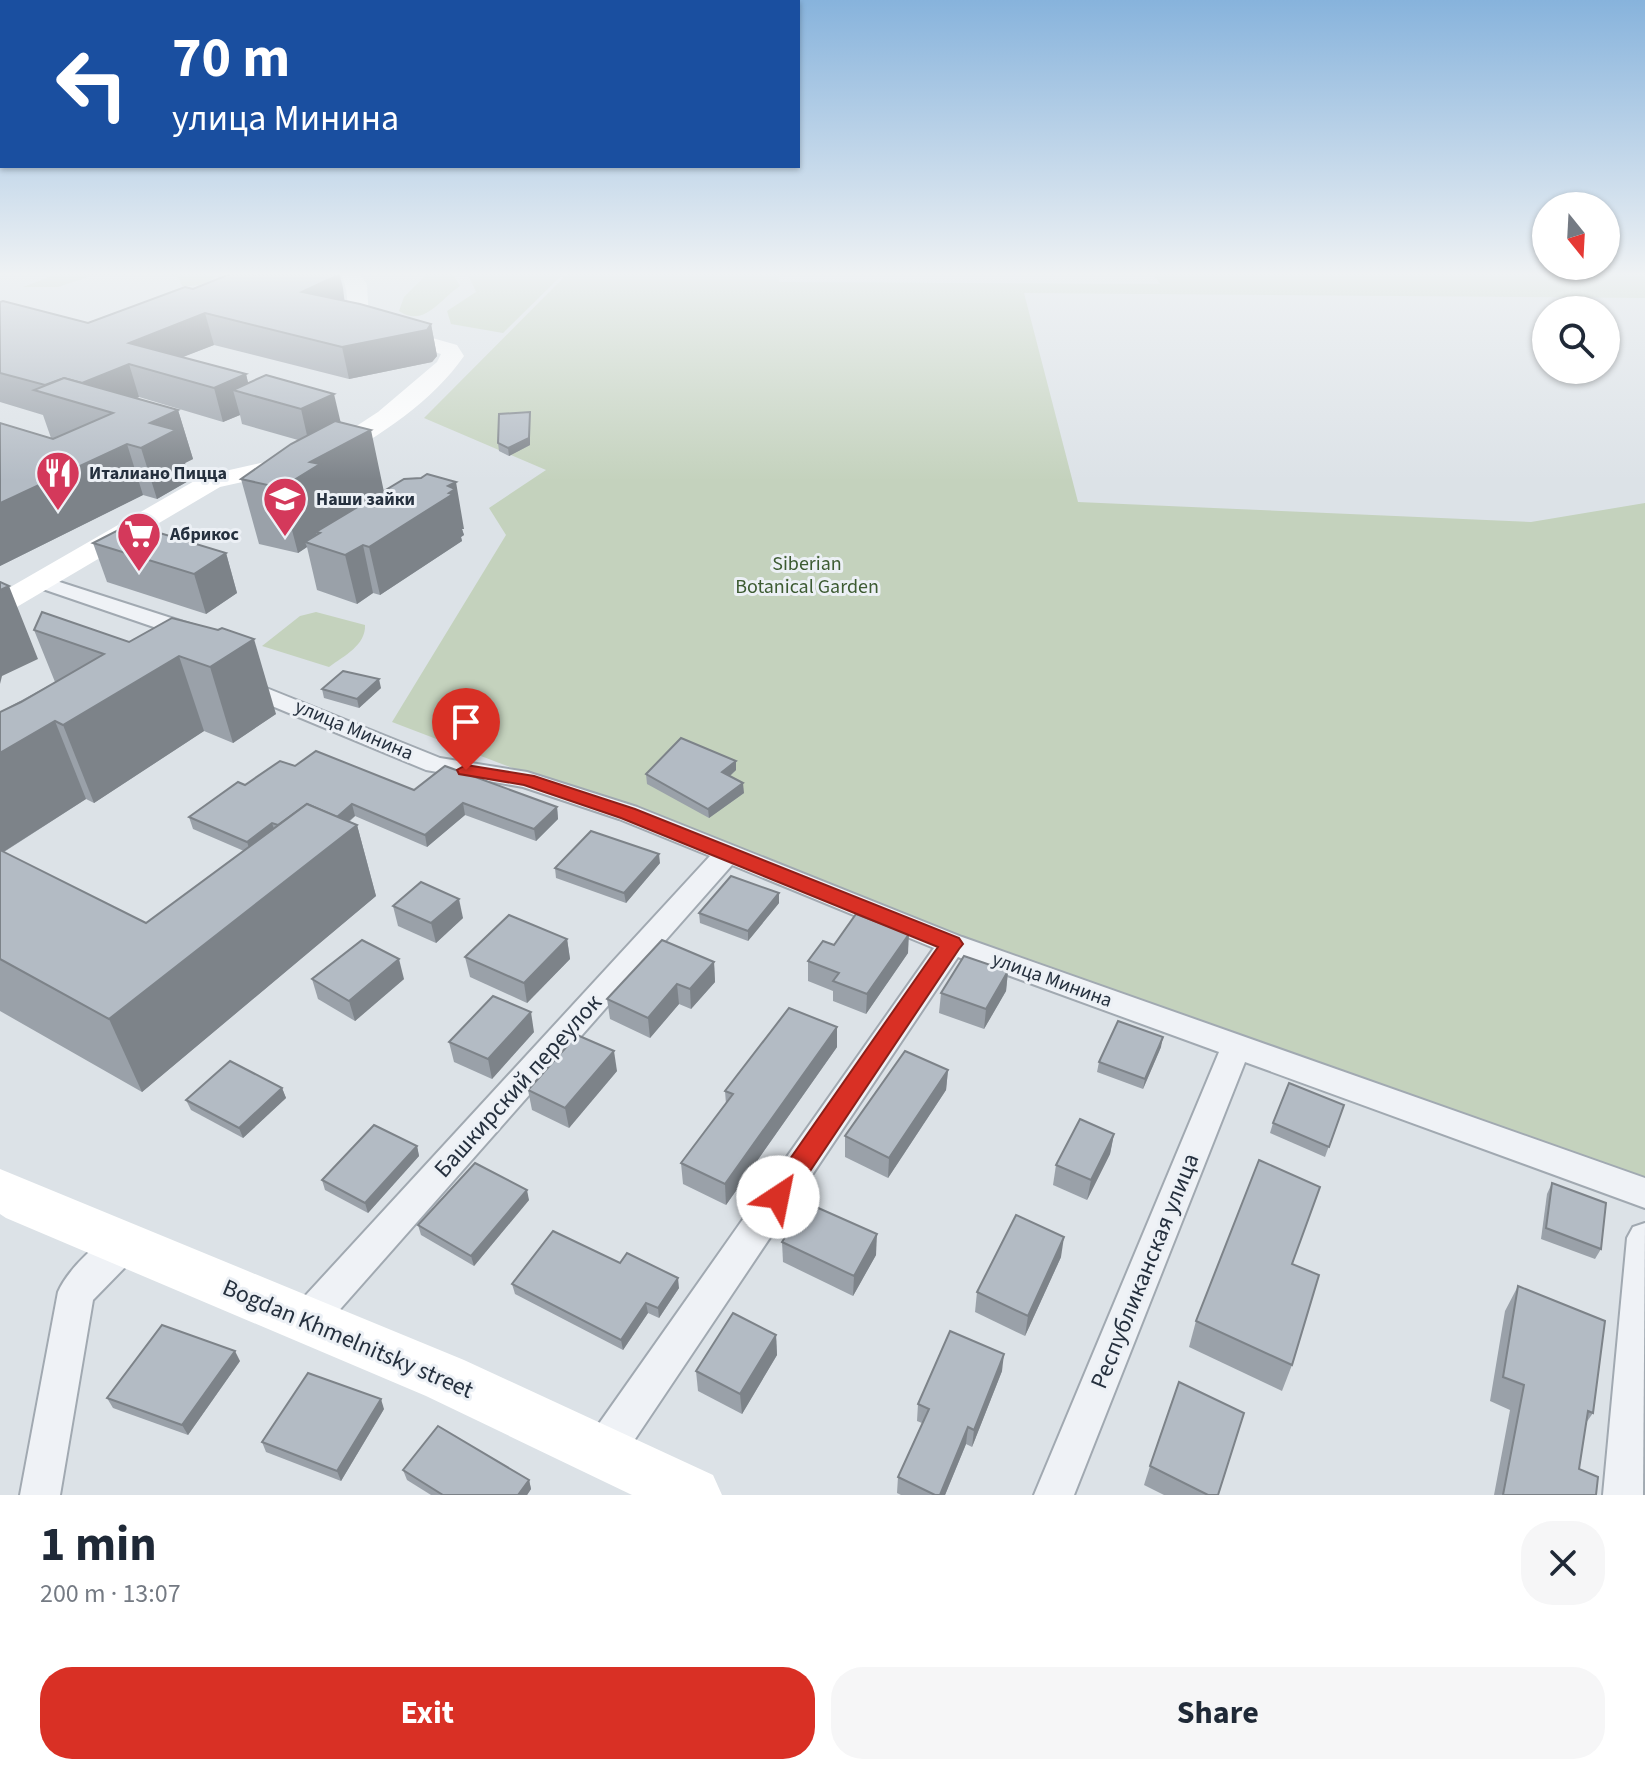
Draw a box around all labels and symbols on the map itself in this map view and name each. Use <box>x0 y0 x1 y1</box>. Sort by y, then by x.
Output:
north arrow <box>1532 192 1620 280</box>
restaurant icon: Италиано Пицца <box>34 449 82 512</box>
place label: Италиано Пицца <box>89 461 227 486</box>
school or university icon: Наши зайки <box>261 475 309 538</box>
place label: Наши зайки <box>316 487 415 512</box>
supermarket icon: Абрикос <box>115 510 163 573</box>
place label: Абрикос <box>169 522 240 547</box>
park label: Siberian Botanical Garden <box>735 550 879 601</box>
pin <box>432 688 500 770</box>
street label: улица Минина <box>290 692 418 768</box>
street label: улица Минина <box>988 945 1116 1015</box>
street label: Башкирский переулок <box>426 986 610 1186</box>
street label: Республиканская улица <box>1082 1148 1208 1394</box>
position arrow <box>736 1155 820 1239</box>
street label: Bogdan Khmelnitsky street <box>217 1270 479 1408</box>

